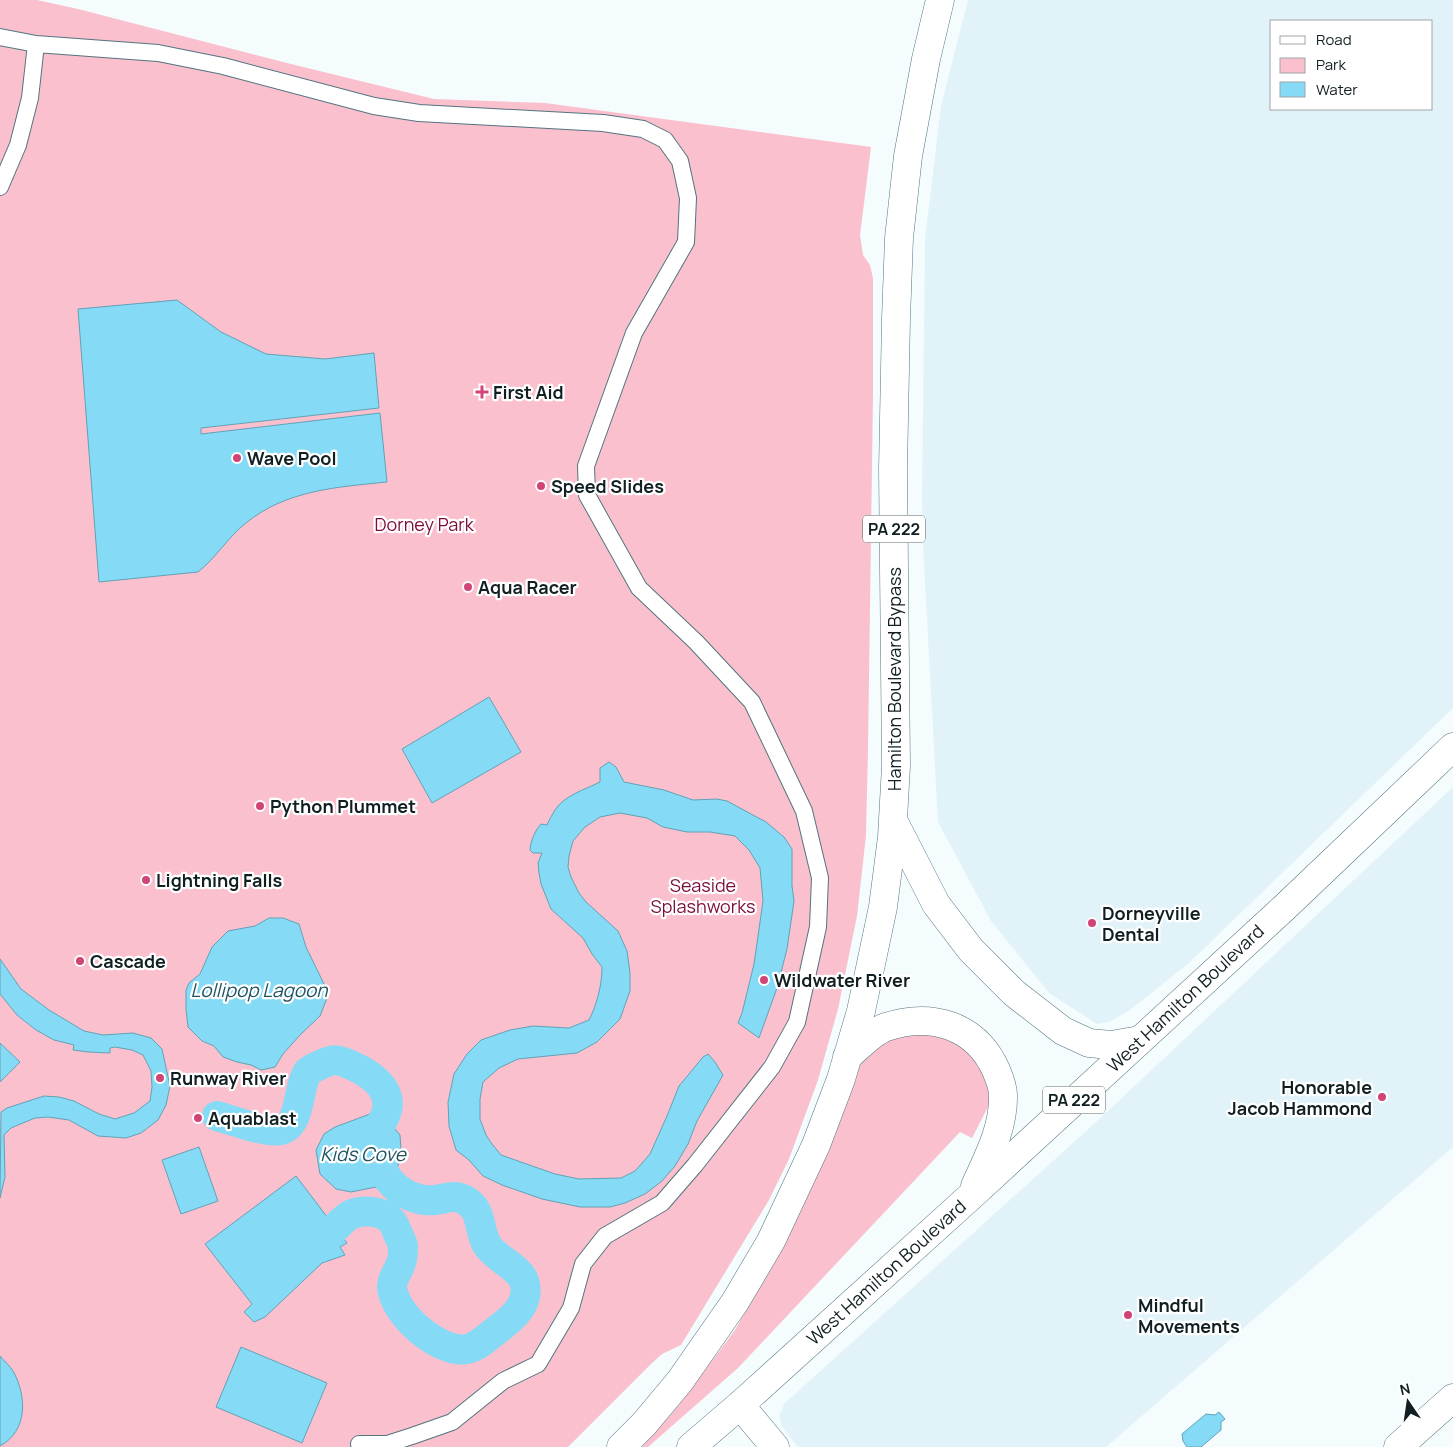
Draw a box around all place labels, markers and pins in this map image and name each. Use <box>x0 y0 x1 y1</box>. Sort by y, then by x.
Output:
place label: First Aid <box>493 380 564 404</box>
marker: First Aid <box>475 385 489 399</box>
place label: Wave Pool <box>247 446 336 470</box>
marker: Wave Pool <box>231 452 243 464</box>
place label: Speed Slides <box>551 474 664 498</box>
marker: Speed Slides <box>535 480 547 492</box>
place label: Aqua Racer <box>478 575 577 599</box>
marker: Aqua Racer <box>462 581 474 593</box>
place label: Python Plummet <box>270 794 416 818</box>
marker: Python Plummet <box>254 800 266 812</box>
place label: Lightning Falls <box>156 868 283 892</box>
marker: Lightning Falls <box>140 874 152 886</box>
place label: Dorneyville Dental <box>1102 901 1201 946</box>
marker: Dorneyville Dental <box>1086 917 1098 929</box>
place label: Cascade <box>90 949 166 973</box>
marker: Cascade <box>74 955 86 967</box>
place label: Wildwater River <box>774 968 910 992</box>
marker: Wildwater River <box>758 974 770 986</box>
place label: Runway River <box>170 1066 286 1090</box>
marker: Runway River <box>154 1072 166 1084</box>
place label: Honorable Jacob Hammond <box>1228 1075 1372 1120</box>
marker: Honorable Jacob Hammond <box>1376 1091 1388 1103</box>
place label: Aquablast <box>208 1106 297 1130</box>
marker: Aquablast <box>192 1112 204 1124</box>
place label: Mindful Movements <box>1138 1293 1240 1338</box>
marker: Mindful Movements <box>1122 1309 1134 1321</box>

